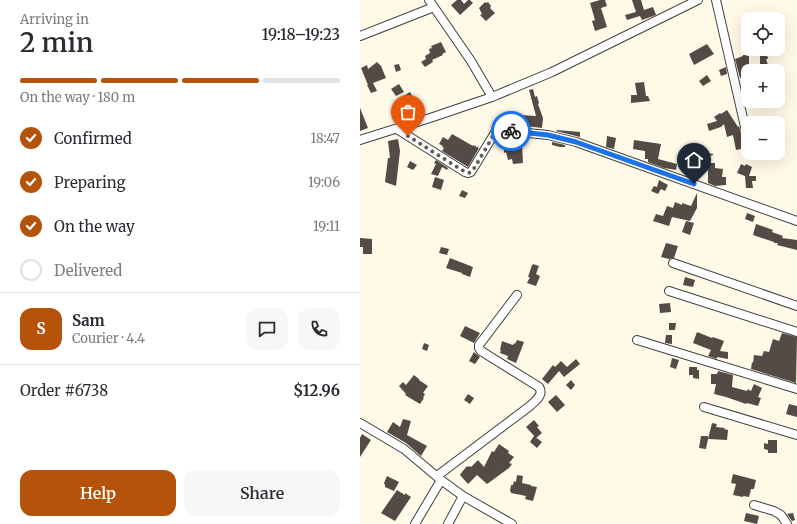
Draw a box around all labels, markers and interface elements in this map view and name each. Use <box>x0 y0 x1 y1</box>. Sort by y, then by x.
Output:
text: Arriving in <box>20 11 89 28</box>
map controls <box>741 12 785 160</box>
button: locate <box>741 12 785 56</box>
text: 19:18–19:23 <box>262 25 340 44</box>
text: 2 min <box>20 26 93 59</box>
button: + <box>741 64 785 108</box>
text: On the way · 180 m <box>20 89 135 106</box>
pin <box>391 95 425 136</box>
icon: bag <box>397 101 419 123</box>
courier <box>491 111 531 151</box>
button: − <box>741 116 785 160</box>
icon: bike <box>500 120 522 142</box>
icon: check <box>20 127 42 149</box>
text: Confirmed <box>54 129 132 148</box>
text: 18:47 <box>311 130 340 147</box>
pin <box>677 143 711 184</box>
icon: home <box>683 149 705 171</box>
icon: check <box>20 171 42 193</box>
text: Preparing <box>54 173 126 192</box>
text: 19:06 <box>308 174 340 191</box>
icon: check <box>20 215 42 237</box>
text: On the way <box>54 217 135 236</box>
text: 19:11 <box>313 218 340 235</box>
text: Delivered <box>54 261 122 280</box>
button: chat <box>246 308 288 350</box>
button: phone <box>298 308 340 350</box>
text: Sam <box>72 311 105 330</box>
text: S <box>36 319 46 338</box>
text: Courier · 4.4 <box>72 330 145 347</box>
text: Order #6738 <box>20 381 108 400</box>
text: $12.96 <box>293 381 340 400</box>
button: Help <box>20 470 176 516</box>
button: Share <box>184 470 340 516</box>

